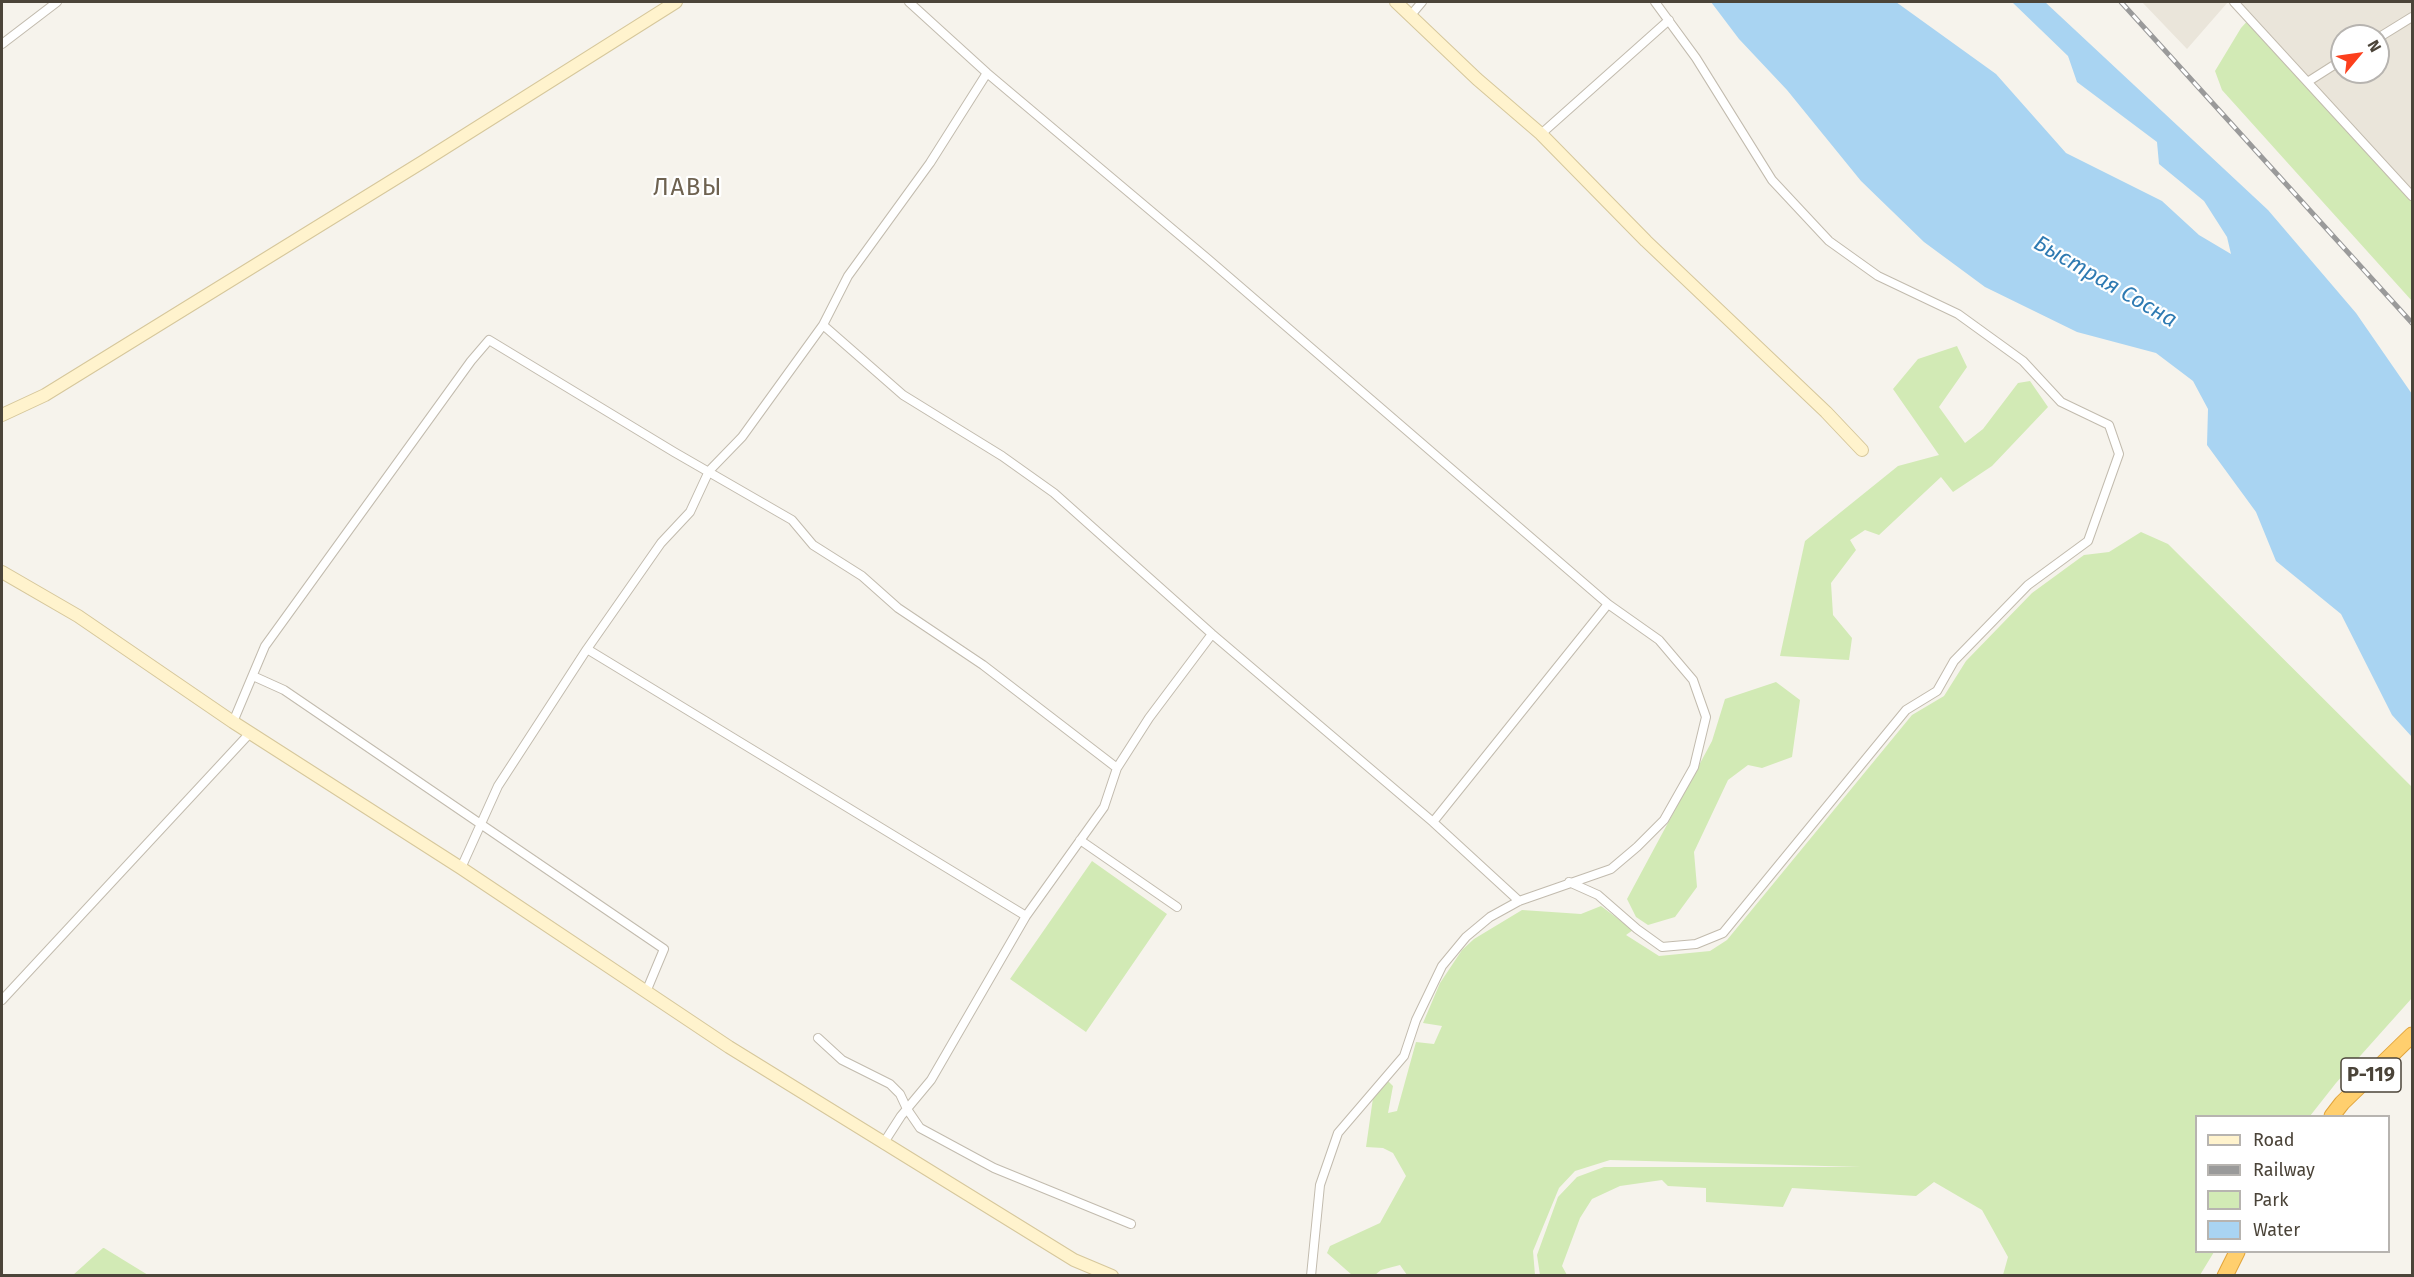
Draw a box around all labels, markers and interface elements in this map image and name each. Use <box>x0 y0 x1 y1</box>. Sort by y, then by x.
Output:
north arrow <box>2330 24 2390 84</box>
text: N <box>2364 37 2385 55</box>
district label: ЛАВЫ <box>653 174 723 202</box>
water label: Быстрая Сосна <box>2029 230 2181 334</box>
road number: Р-119 <box>2341 1058 2401 1092</box>
legend <box>2195 1115 2390 1253</box>
text: Road <box>2253 1129 2295 1151</box>
text: Railway <box>2253 1159 2315 1181</box>
text: Park <box>2253 1189 2288 1211</box>
text: Water <box>2253 1219 2300 1241</box>

